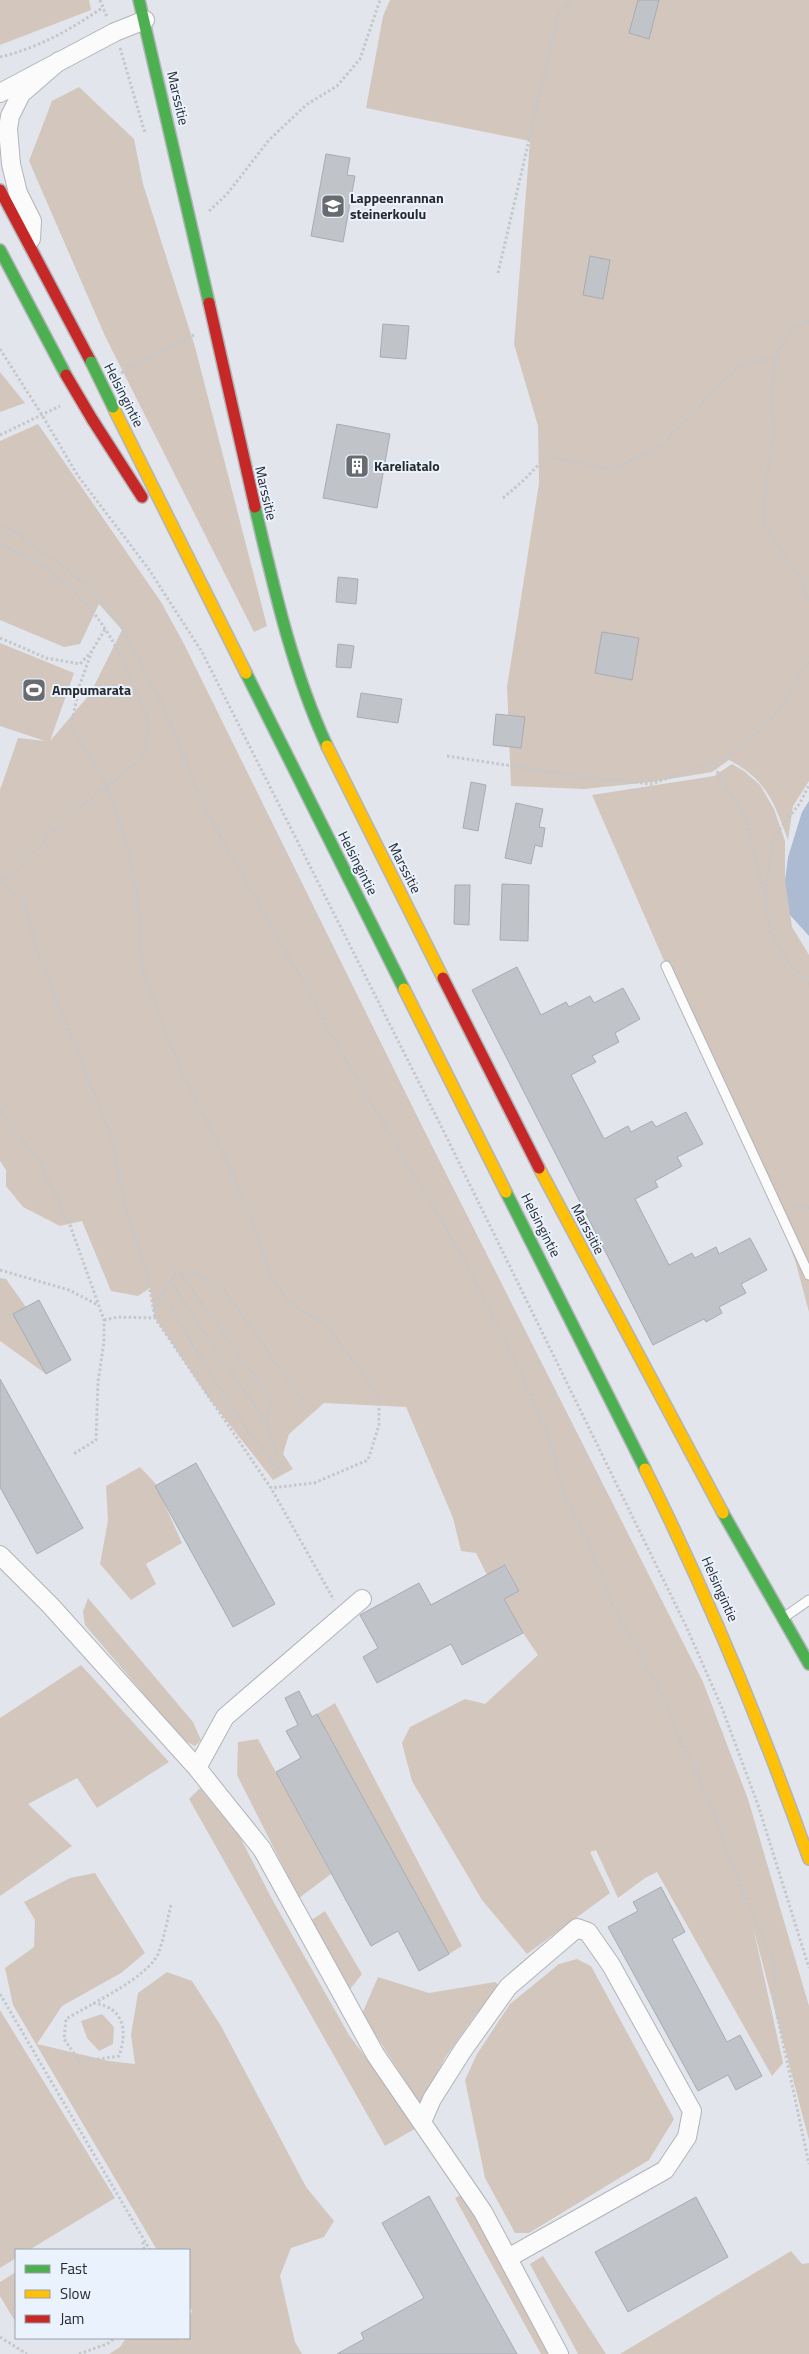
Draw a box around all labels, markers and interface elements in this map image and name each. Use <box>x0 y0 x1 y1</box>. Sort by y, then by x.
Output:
street label: Marssitie <box>162 69 195 127</box>
place label: Lappeenrannan steinerkoulu <box>350 187 444 224</box>
school or university icon: Lappeenrannan steinerkoulu <box>320 193 346 219</box>
street label: Helsingintie <box>99 359 150 431</box>
building icon: Kareliatalo <box>344 453 370 479</box>
place label: Kareliatalo <box>374 455 440 476</box>
street label: Marssitie <box>250 464 283 522</box>
sports icon: Ampumarata <box>21 677 47 703</box>
place label: Ampumarata <box>52 679 131 700</box>
street label: Helsingintie <box>333 827 384 899</box>
street label: Marssitie <box>384 839 427 897</box>
street label: Helsingintie <box>516 1189 567 1261</box>
street label: Marssitie <box>566 1200 611 1258</box>
street label: Helsingintie <box>697 1553 744 1625</box>
legend <box>15 2249 190 2339</box>
text: Fast <box>60 2257 88 2280</box>
text: Slow <box>60 2282 91 2305</box>
text: Jam <box>60 2307 84 2330</box>

